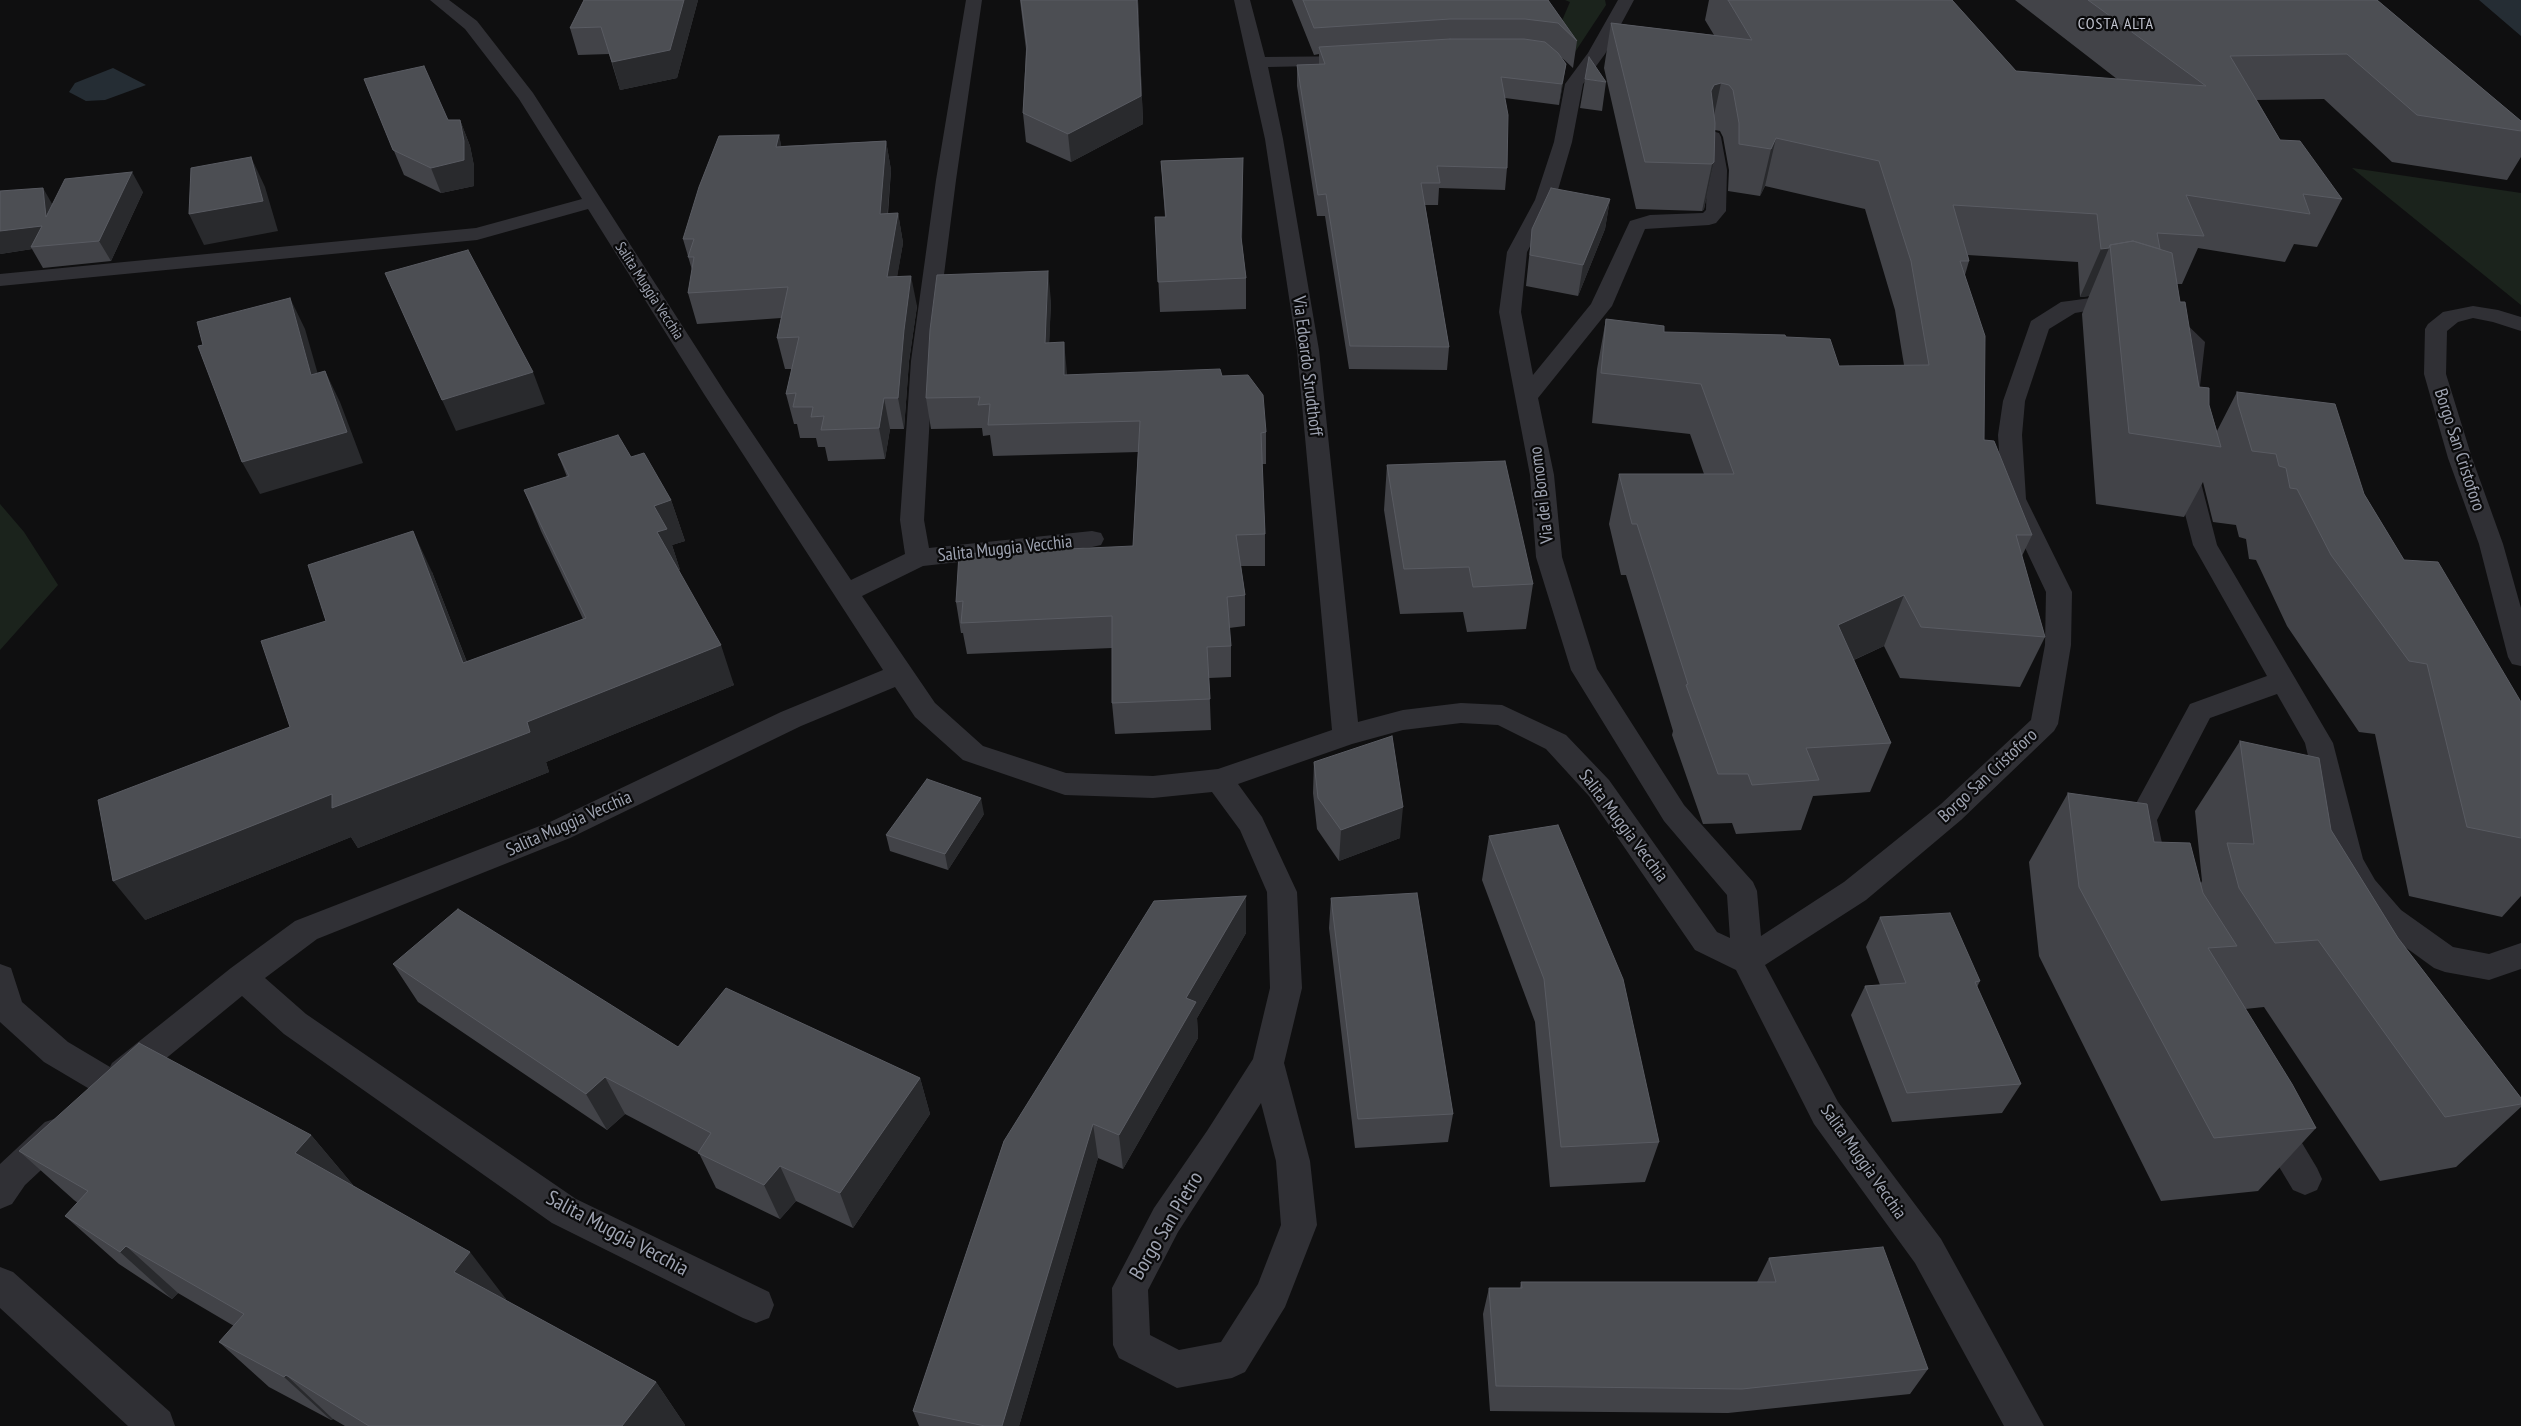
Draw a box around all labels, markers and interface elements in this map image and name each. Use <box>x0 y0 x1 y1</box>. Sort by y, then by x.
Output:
district label: COSTA ALTA <box>2077 14 2155 34</box>
street label: Salita Muggia Vecchia <box>611 239 687 343</box>
street label: Via Edoardo Strudthoff <box>1288 295 1326 437</box>
street label: Borgo San Cristoforo <box>2429 386 2489 514</box>
street label: Via dei Bonomo <box>1525 445 1559 545</box>
street label: Salita Muggia Vecchia <box>937 531 1073 567</box>
street label: Borgo San Cristoforo <box>1934 725 2042 827</box>
street label: Salita Muggia Vecchia <box>1574 766 1672 886</box>
street label: Salita Muggia Vecchia <box>503 787 635 861</box>
street label: Salita Muggia Vecchia <box>1815 1101 1911 1223</box>
street label: Borgo San Pietro <box>1125 1167 1209 1285</box>
street label: Salita Muggia Vecchia <box>542 1186 692 1282</box>

